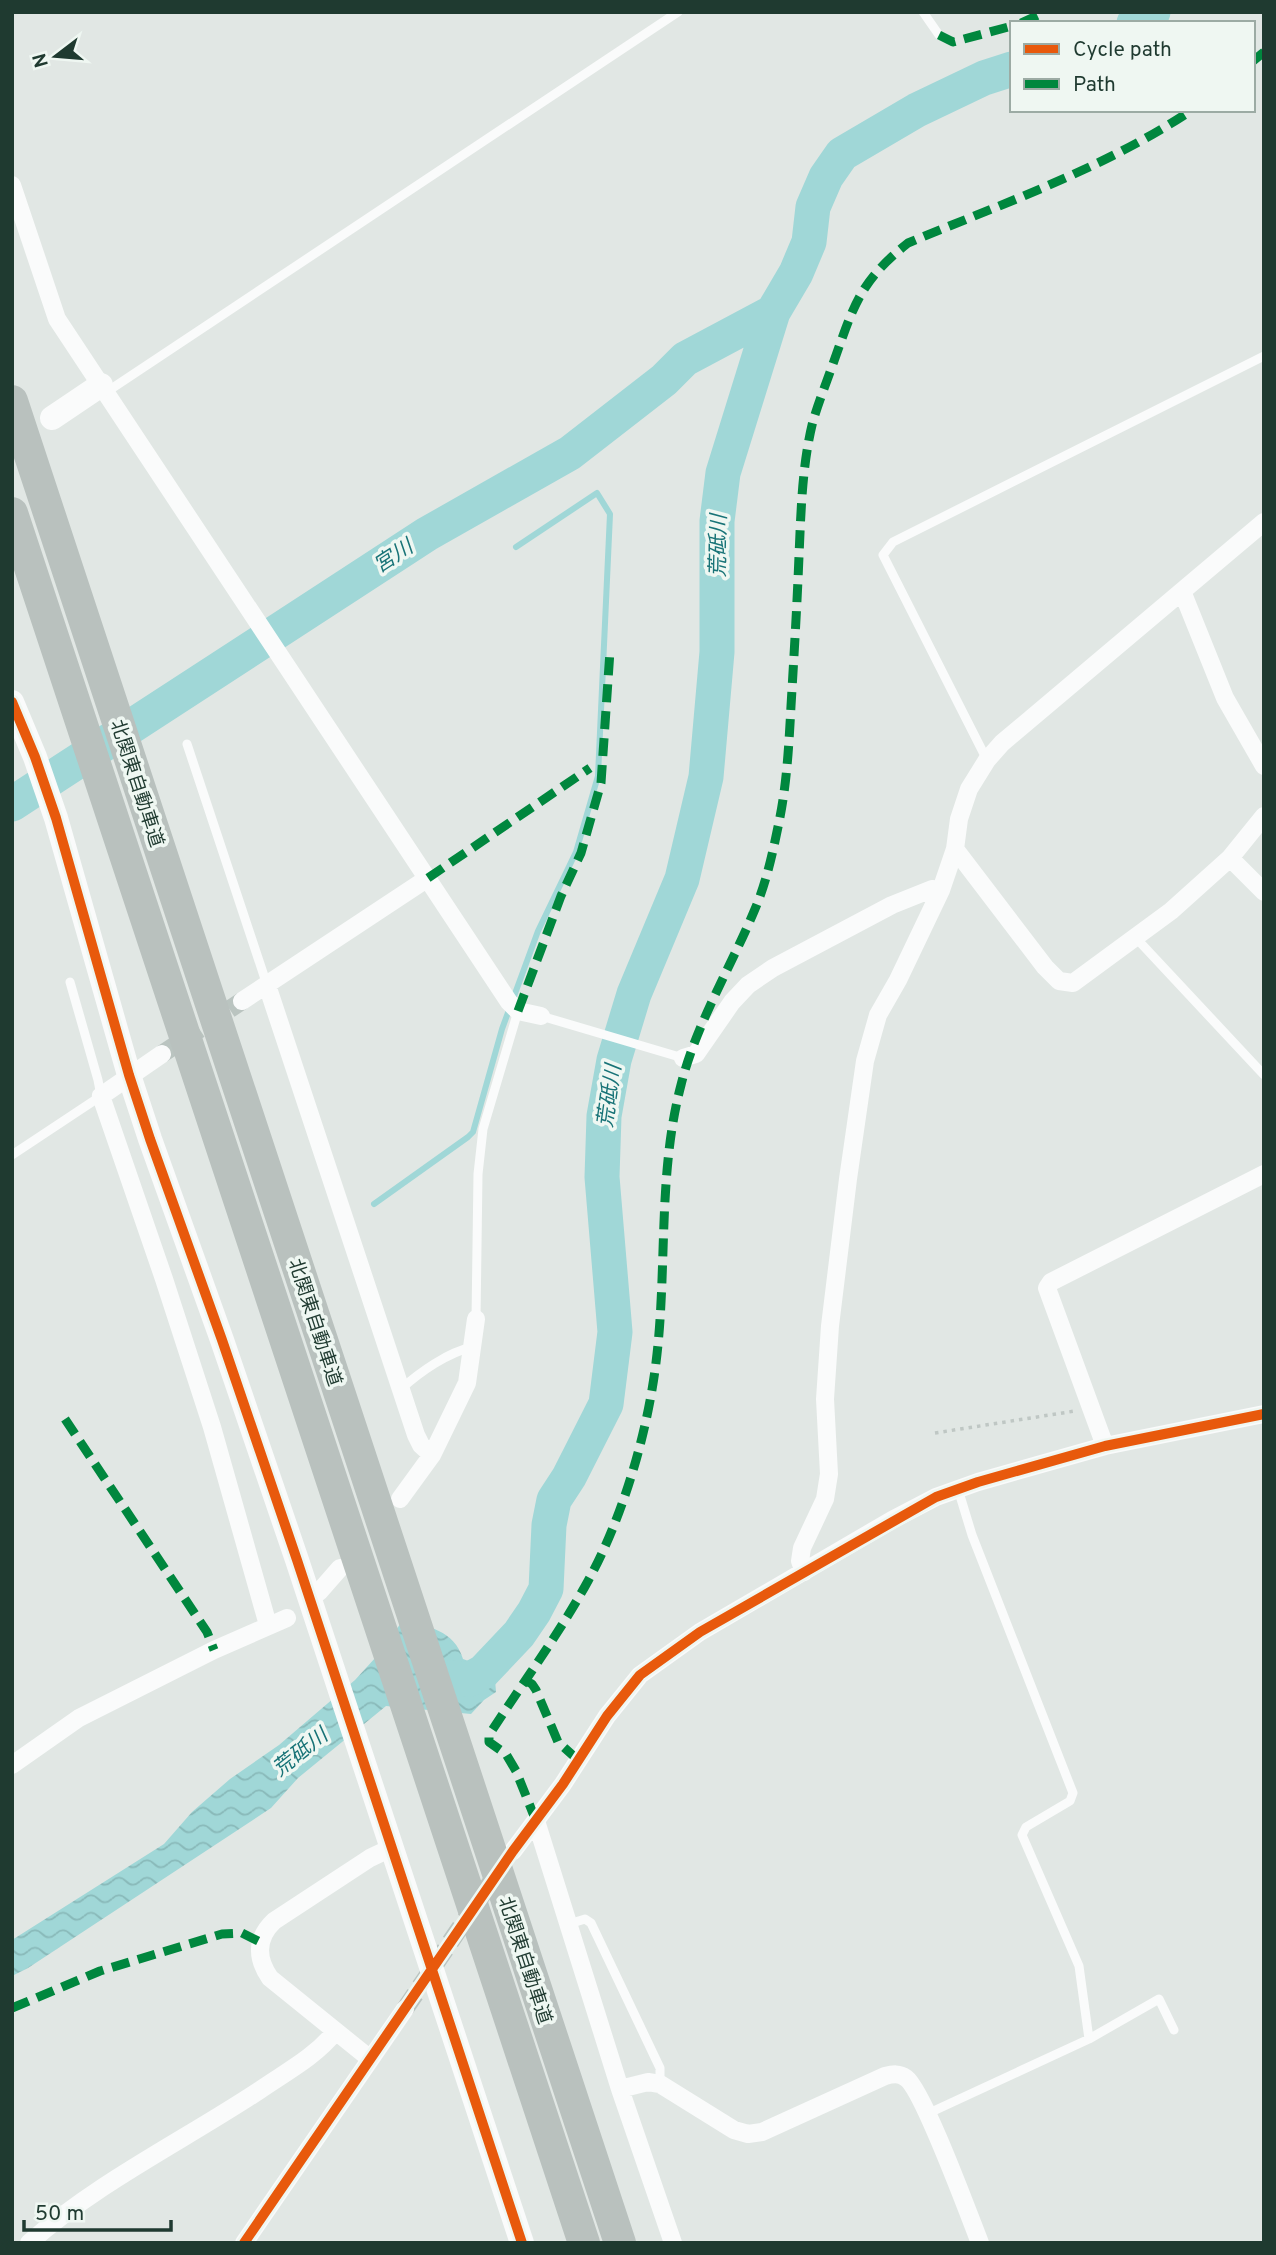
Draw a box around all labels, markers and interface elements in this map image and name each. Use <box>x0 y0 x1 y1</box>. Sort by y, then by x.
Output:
north arrow <box>21 21 91 91</box>
legend <box>1010 21 1255 112</box>
text: Cycle path <box>1073 37 1172 64</box>
text: N <box>28 50 55 70</box>
text: Path <box>1073 72 1116 99</box>
water label: 荒砥川 <box>705 512 734 578</box>
water label: 宮川 <box>369 533 420 580</box>
street label: 北関東自動車道 <box>104 717 168 851</box>
water label: 荒砥川 <box>593 1061 629 1129</box>
street label: 北関東自動車道 <box>282 1256 346 1390</box>
water label: 荒砥川 <box>268 1722 336 1783</box>
street label: 北関東自動車道 <box>492 1894 556 2028</box>
scale bar <box>24 2188 172 2232</box>
text: 50 m <box>35 2201 84 2228</box>

